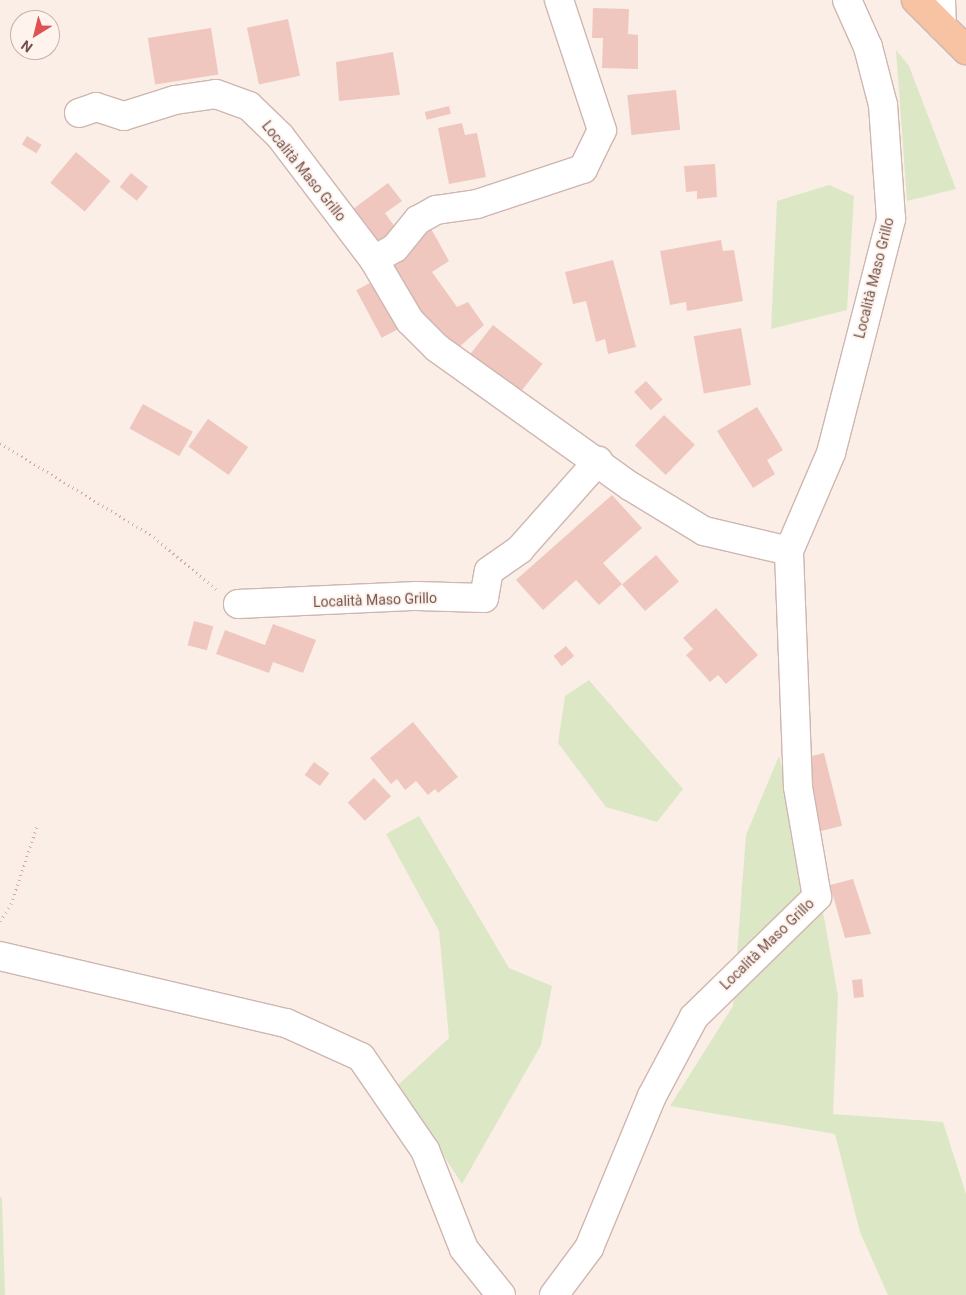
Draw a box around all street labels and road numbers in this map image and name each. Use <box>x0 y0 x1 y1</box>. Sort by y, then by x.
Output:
street label: Località Maso Grillo <box>258 118 350 224</box>
street label: Località Maso Grillo <box>851 216 897 340</box>
street label: Località Maso Grillo <box>313 589 437 611</box>
street label: Località Maso Grillo <box>717 895 817 993</box>

